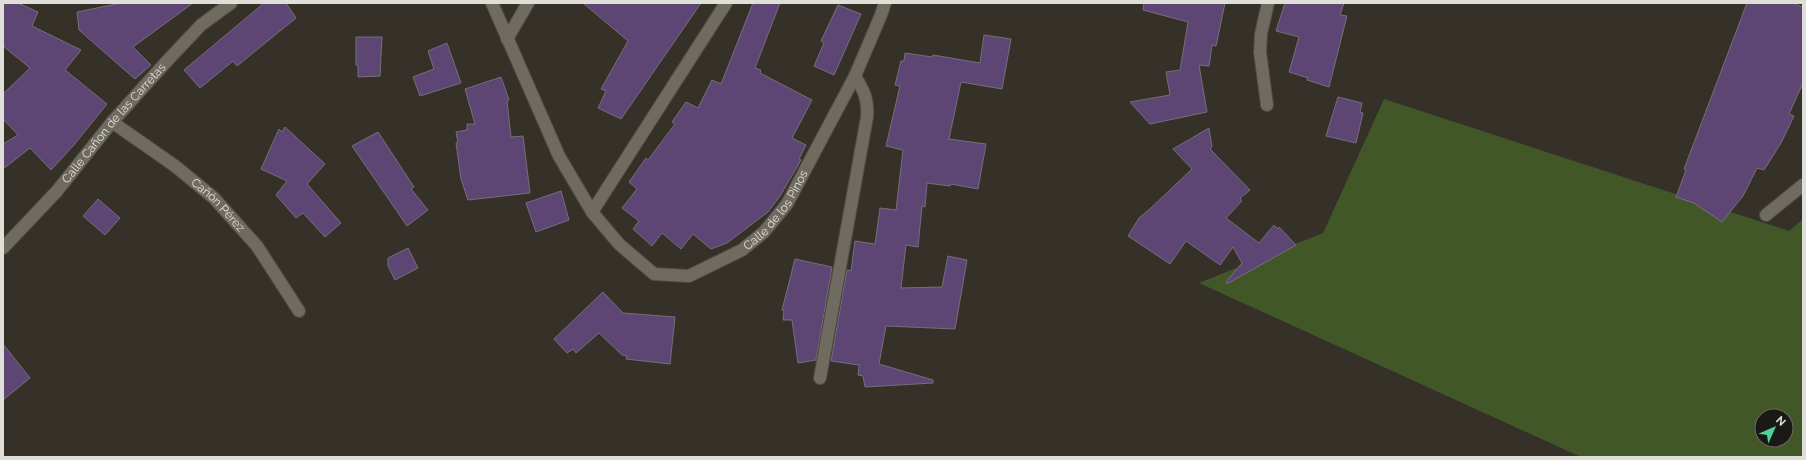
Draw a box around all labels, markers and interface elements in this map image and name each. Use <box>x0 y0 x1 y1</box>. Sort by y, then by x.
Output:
street label: Calle Cañon de las Carretas <box>59 60 169 186</box>
street label: Calle de los Pinos <box>740 168 811 253</box>
street label: Cañón Pérez <box>188 175 248 235</box>
north arrow <box>1754 408 1794 448</box>
text: N <box>1773 414 1788 429</box>

